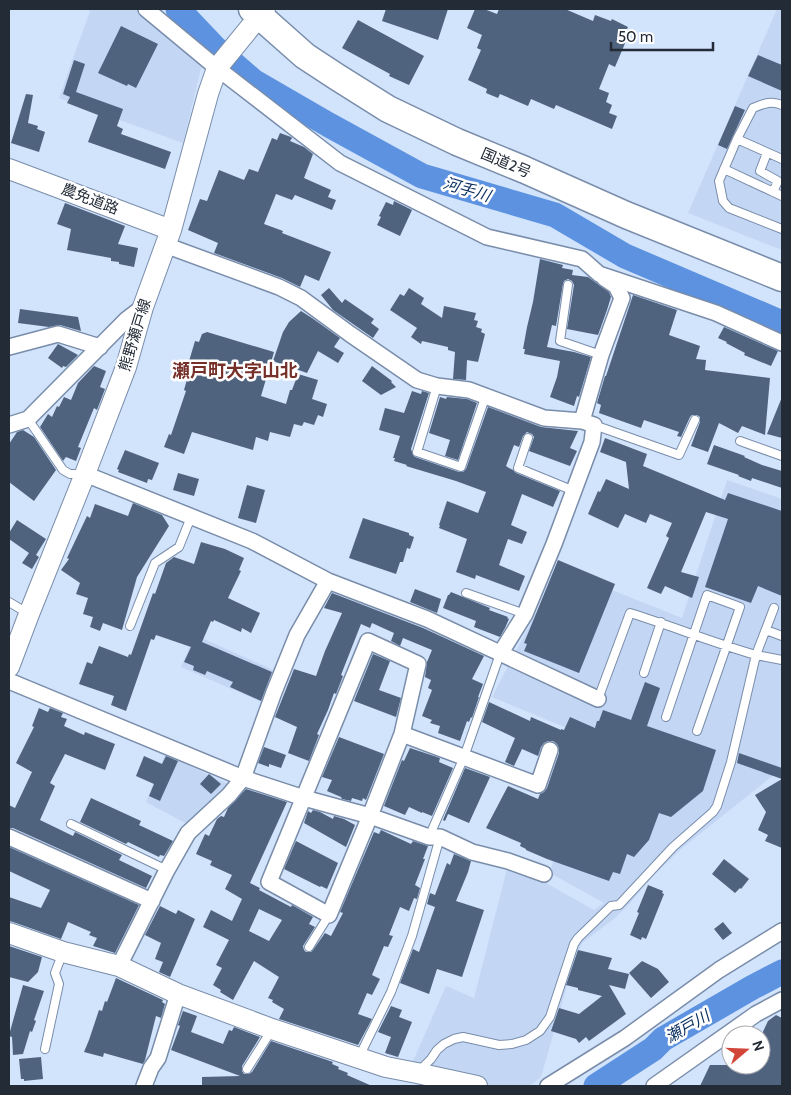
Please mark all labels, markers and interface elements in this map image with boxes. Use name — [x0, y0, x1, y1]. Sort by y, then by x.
scale bar — [611, 20, 714, 52]
text: 50 m — [618, 28, 653, 46]
street label: 国道2号 — [478, 144, 534, 182]
water label: 河手川 — [441, 173, 494, 206]
street label: 農免道路 — [59, 180, 121, 218]
street label: 熊野瀬戸線 — [115, 296, 155, 374]
district label: 瀬戸町大字山北 — [172, 360, 298, 382]
water label: 瀬戸川 — [662, 1005, 715, 1047]
north arrow — [721, 1025, 771, 1075]
text: N — [748, 1038, 768, 1053]

